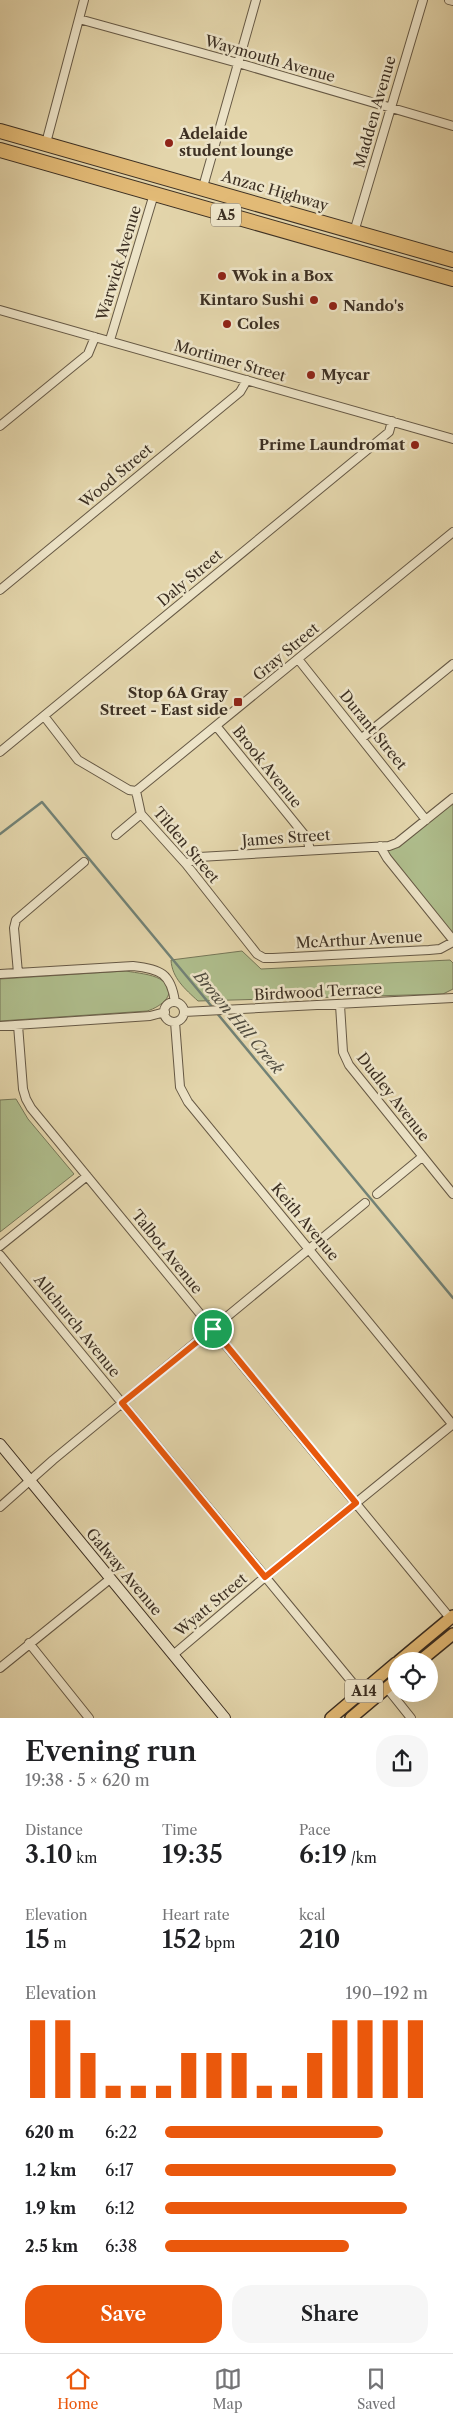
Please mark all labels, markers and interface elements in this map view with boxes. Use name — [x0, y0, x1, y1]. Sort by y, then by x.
street label: Waymouth Avenue — [202, 31, 338, 86]
street label: Madden Avenue — [349, 54, 400, 170]
place label: Adelaide student lounge — [178, 124, 293, 160]
marker: Adelaide student lounge — [163, 137, 175, 149]
street label: Anzac Highway — [219, 166, 331, 215]
street label: Warwick Avenue — [92, 203, 145, 324]
road number: A5 — [211, 204, 241, 226]
place label: Wok in a Box — [231, 266, 333, 285]
marker: Wok in a Box — [216, 270, 228, 282]
place label: Kintaro Sushi — [199, 290, 305, 309]
marker: Kintaro Sushi — [308, 294, 320, 306]
place label: Nando's — [343, 296, 404, 315]
marker: Nando's — [327, 300, 339, 312]
place label: Coles — [237, 314, 280, 333]
marker: Coles — [221, 318, 233, 330]
street label: Mortimer Street — [172, 336, 289, 386]
place label: Mycar — [321, 365, 370, 384]
marker: Mycar — [305, 369, 317, 381]
place label: Prime Laundromat — [259, 435, 405, 454]
street label: Wood Street — [75, 439, 156, 512]
marker: Prime Laundromat — [409, 439, 421, 451]
street label: Daly Street — [153, 545, 226, 610]
street label: Gray Street — [249, 618, 323, 685]
place label: Stop 6A Gray Street - East side — [100, 683, 229, 719]
street label: Durant Street — [336, 686, 412, 774]
marker: Stop 6A Gray Street - East side — [232, 696, 244, 708]
street label: Brook Avenue — [229, 722, 306, 812]
street label: Tilden Street — [149, 803, 224, 887]
street label: James Street — [239, 825, 331, 850]
street label: McArthur Avenue — [295, 927, 423, 952]
water label: Brown Hill Creek — [189, 965, 288, 1078]
street label: Birdwood Terrace — [253, 979, 382, 1004]
street label: Dudley Avenue — [353, 1048, 434, 1145]
street label: Keith Avenue — [267, 1179, 343, 1264]
street label: Talbot Avenue — [128, 1206, 207, 1297]
street label: Allchurch Avenue — [30, 1270, 125, 1381]
pin — [192, 1308, 234, 1350]
icon: arrive — [199, 1315, 227, 1343]
street label: Galway Avenue — [82, 1524, 167, 1619]
street label: Wyatt Street — [170, 1568, 251, 1641]
map controls — [388, 1652, 438, 1702]
button: locate — [388, 1652, 438, 1702]
road number: A14 — [345, 1680, 383, 1702]
text: Evening run — [25, 1734, 197, 1768]
button: share — [376, 1735, 428, 1787]
text: 19:38 · 5 × 620 m — [25, 1770, 150, 1790]
text: Distance — [25, 1821, 83, 1839]
text: Time — [162, 1821, 197, 1839]
text: Pace — [299, 1821, 331, 1839]
text: 3.10 — [25, 1839, 73, 1870]
text: 19:35 — [162, 1839, 223, 1870]
text: 6:19 — [299, 1839, 347, 1870]
text: km — [73, 1849, 97, 1867]
text: /km — [347, 1849, 377, 1867]
text: Elevation — [25, 1906, 88, 1924]
text: Heart rate — [162, 1906, 229, 1924]
text: kcal — [299, 1906, 325, 1924]
text: 15 — [25, 1924, 50, 1955]
text: 152 — [162, 1924, 201, 1955]
text: 210 — [299, 1924, 340, 1955]
text: m — [50, 1934, 67, 1952]
text: bpm — [201, 1934, 235, 1952]
text: Elevation — [25, 1983, 96, 2003]
text: 190–192 m — [346, 1983, 428, 2003]
text: 620 m — [25, 2122, 74, 2142]
text: 6:22 — [105, 2122, 137, 2142]
text: 1.2 km — [25, 2160, 77, 2180]
text: 6:17 — [105, 2160, 133, 2180]
text: 1.9 km — [25, 2198, 76, 2218]
text: 6:12 — [105, 2198, 135, 2218]
text: 2.5 km — [25, 2236, 78, 2256]
text: 6:38 — [105, 2236, 137, 2256]
button: Save — [25, 2285, 222, 2343]
button: Share — [232, 2285, 428, 2343]
tab: Home — [57, 2365, 98, 2413]
tab: Map — [213, 2365, 243, 2413]
tab: Saved — [357, 2365, 396, 2413]

